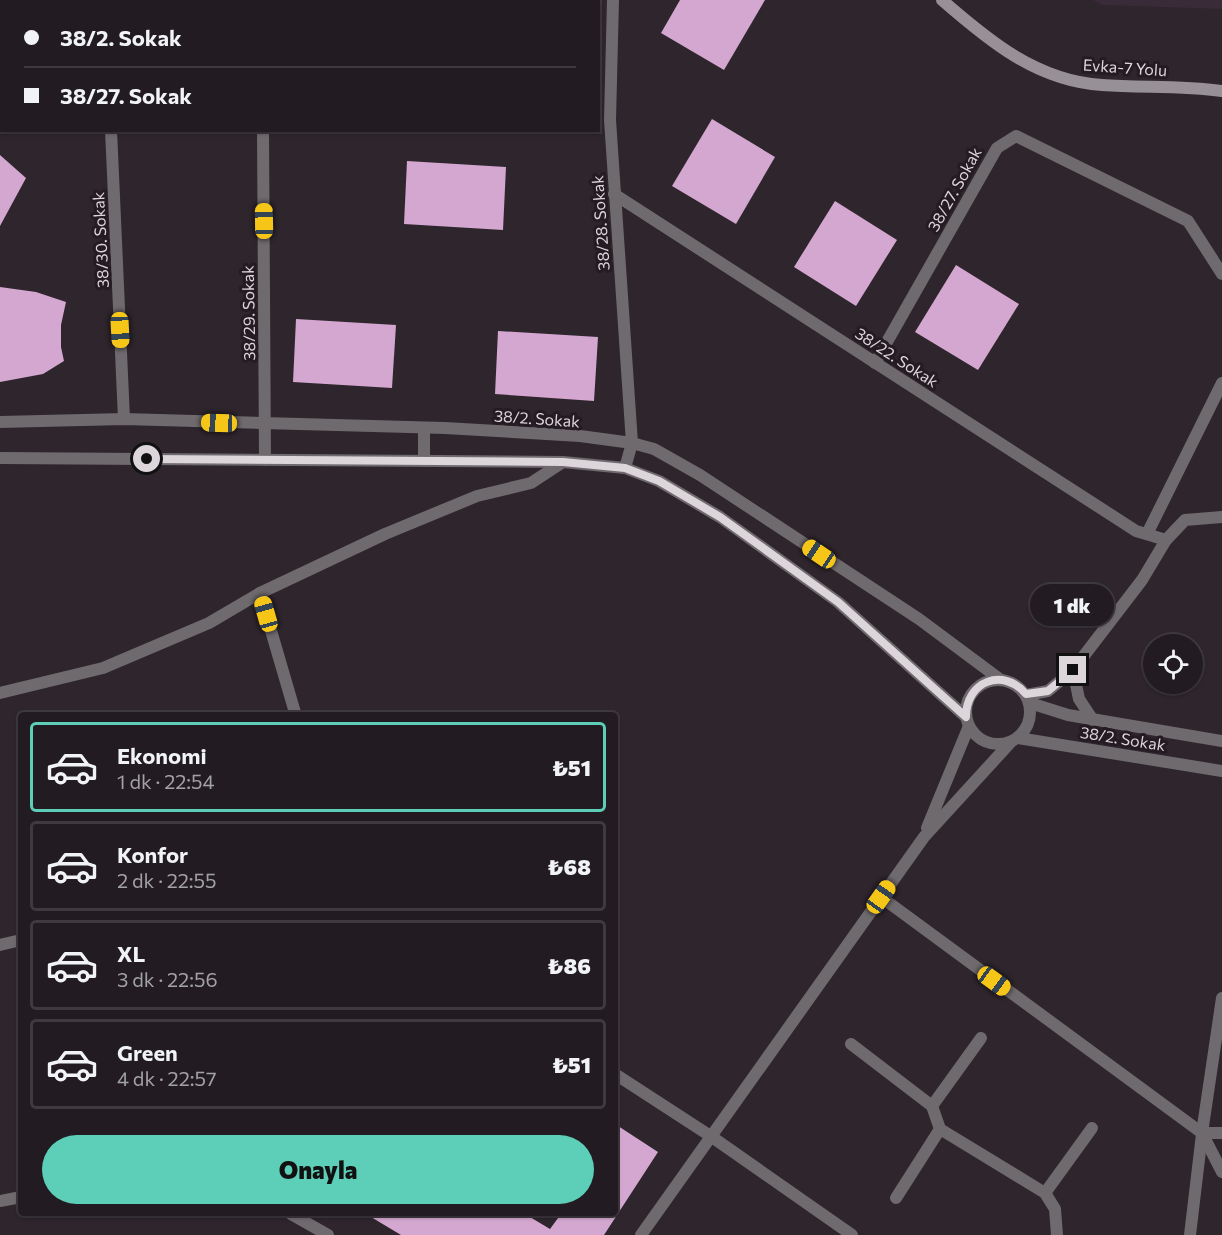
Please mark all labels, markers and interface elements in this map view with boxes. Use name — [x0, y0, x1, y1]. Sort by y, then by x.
text: 38/2. Sokak — [60, 24, 182, 51]
street label: Evka-7 Yolu — [1082, 55, 1168, 79]
text: 38/27. Sokak — [60, 82, 192, 109]
street label: 38/27. Sokak — [923, 143, 985, 234]
street label: 38/28. Sokak — [587, 174, 613, 271]
street label: 38/30. Sokak — [88, 191, 112, 289]
car — [255, 203, 273, 239]
street label: 38/29. Sokak — [238, 265, 258, 361]
car — [110, 312, 130, 348]
street label: 38/22. Sokak — [852, 323, 942, 391]
street label: 38/2. Sokak — [493, 406, 581, 430]
car — [201, 413, 237, 433]
route start — [133, 445, 160, 472]
car — [799, 536, 839, 572]
callout: 1 dk — [1031, 583, 1115, 625]
text: 1 dk — [1054, 593, 1090, 617]
car — [252, 594, 280, 634]
map controls — [1143, 634, 1203, 694]
button: locate — [1143, 634, 1203, 694]
route end — [1059, 656, 1086, 683]
street label: 38/2. Sokak — [1079, 722, 1167, 754]
icon: car — [45, 740, 99, 794]
text: Ekonomi — [117, 742, 207, 769]
text: ₺51 — [552, 754, 591, 781]
text: 1 dk · 22:54 — [117, 769, 215, 793]
icon: car — [45, 839, 99, 893]
text: Konfor — [117, 841, 188, 868]
text: ₺68 — [547, 853, 591, 880]
text: 2 dk · 22:55 — [117, 868, 217, 892]
car — [863, 877, 899, 917]
icon: car — [45, 938, 99, 992]
text: XL — [117, 940, 145, 967]
text: ₺86 — [547, 952, 591, 979]
car — [974, 963, 1014, 999]
text: 3 dk · 22:56 — [117, 967, 218, 991]
icon: car — [45, 1037, 99, 1091]
text: Green — [117, 1039, 178, 1066]
text: ₺51 — [552, 1051, 591, 1078]
text: 4 dk · 22:57 — [117, 1066, 217, 1090]
button: Onayla — [42, 1135, 594, 1204]

